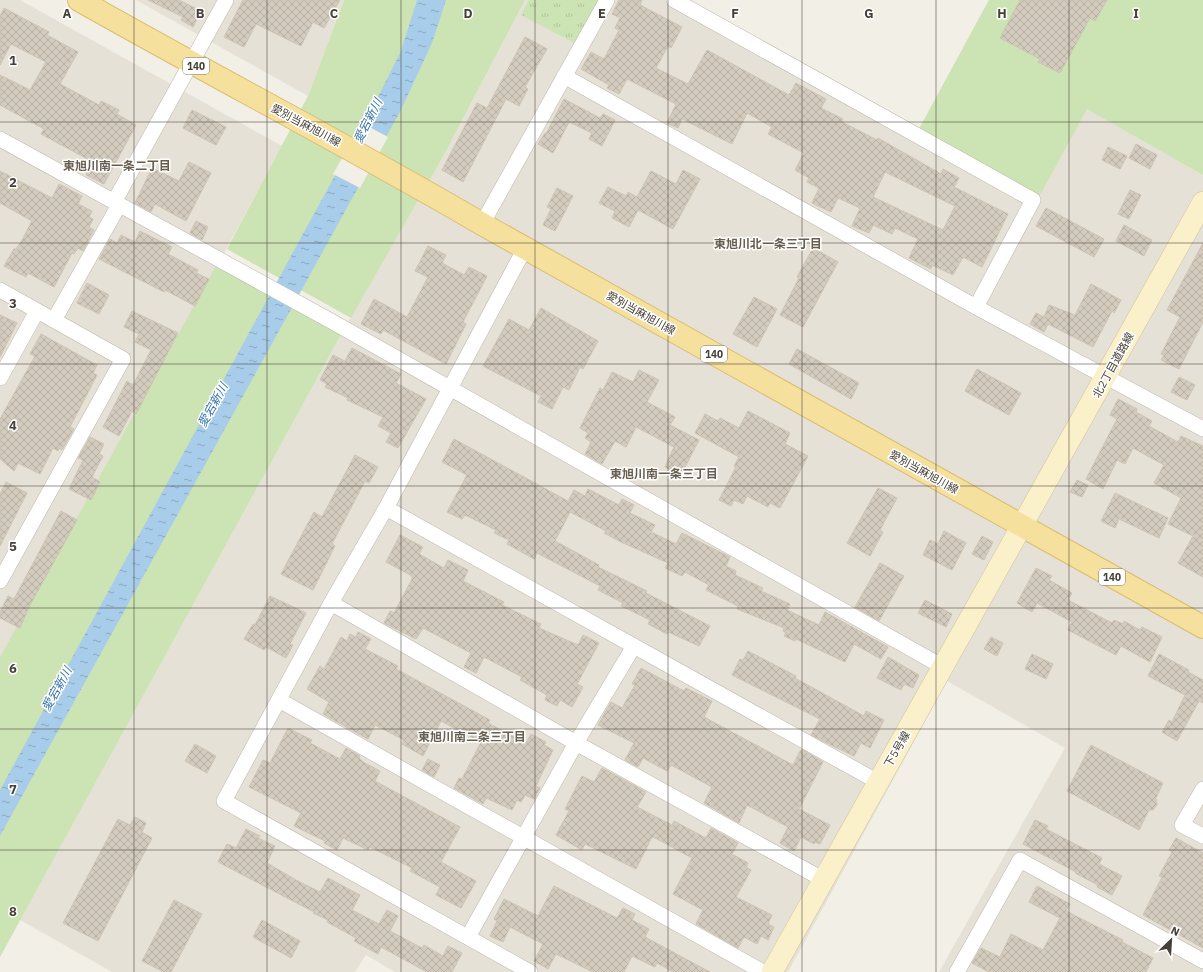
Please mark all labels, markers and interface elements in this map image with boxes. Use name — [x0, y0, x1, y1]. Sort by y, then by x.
text: A — [63, 5, 72, 22]
text: B — [196, 5, 205, 22]
text: C — [330, 5, 339, 22]
text: D — [463, 5, 473, 22]
text: E — [598, 5, 606, 22]
text: F — [731, 5, 739, 22]
text: G — [864, 5, 874, 22]
text: H — [997, 5, 1007, 22]
text: I — [1133, 5, 1139, 22]
text: 1 — [9, 52, 17, 69]
road number: 140 — [183, 58, 209, 74]
water label: 愛宕新川 — [350, 94, 386, 146]
street label: 愛別当麻旭川線 — [269, 101, 343, 149]
district label: 東旭川南一条二丁目 — [63, 158, 171, 173]
text: 2 — [9, 174, 17, 191]
district label: 東旭川北一条三丁目 — [714, 236, 822, 251]
street label: 愛別当麻旭川線 — [604, 288, 678, 338]
text: 3 — [9, 295, 17, 312]
street label: 北2丁目道路線 — [1089, 330, 1137, 400]
road number: 140 — [701, 346, 727, 362]
water label: 愛宕新川 — [194, 378, 232, 429]
text: 4 — [9, 417, 17, 434]
street label: 愛別当麻旭川線 — [887, 447, 961, 497]
district label: 東旭川南一条三丁目 — [610, 466, 718, 481]
text: 5 — [9, 538, 17, 555]
road number: 140 — [1099, 569, 1125, 585]
text: 6 — [9, 660, 17, 677]
water label: 愛宕新川 — [38, 662, 76, 713]
street label: 下5号線 — [881, 728, 913, 770]
district label: 東旭川南二条三丁目 — [418, 729, 526, 744]
text: 7 — [9, 781, 17, 798]
text: 8 — [9, 903, 17, 920]
north arrow — [1151, 920, 1191, 960]
text: N — [1169, 923, 1182, 939]

